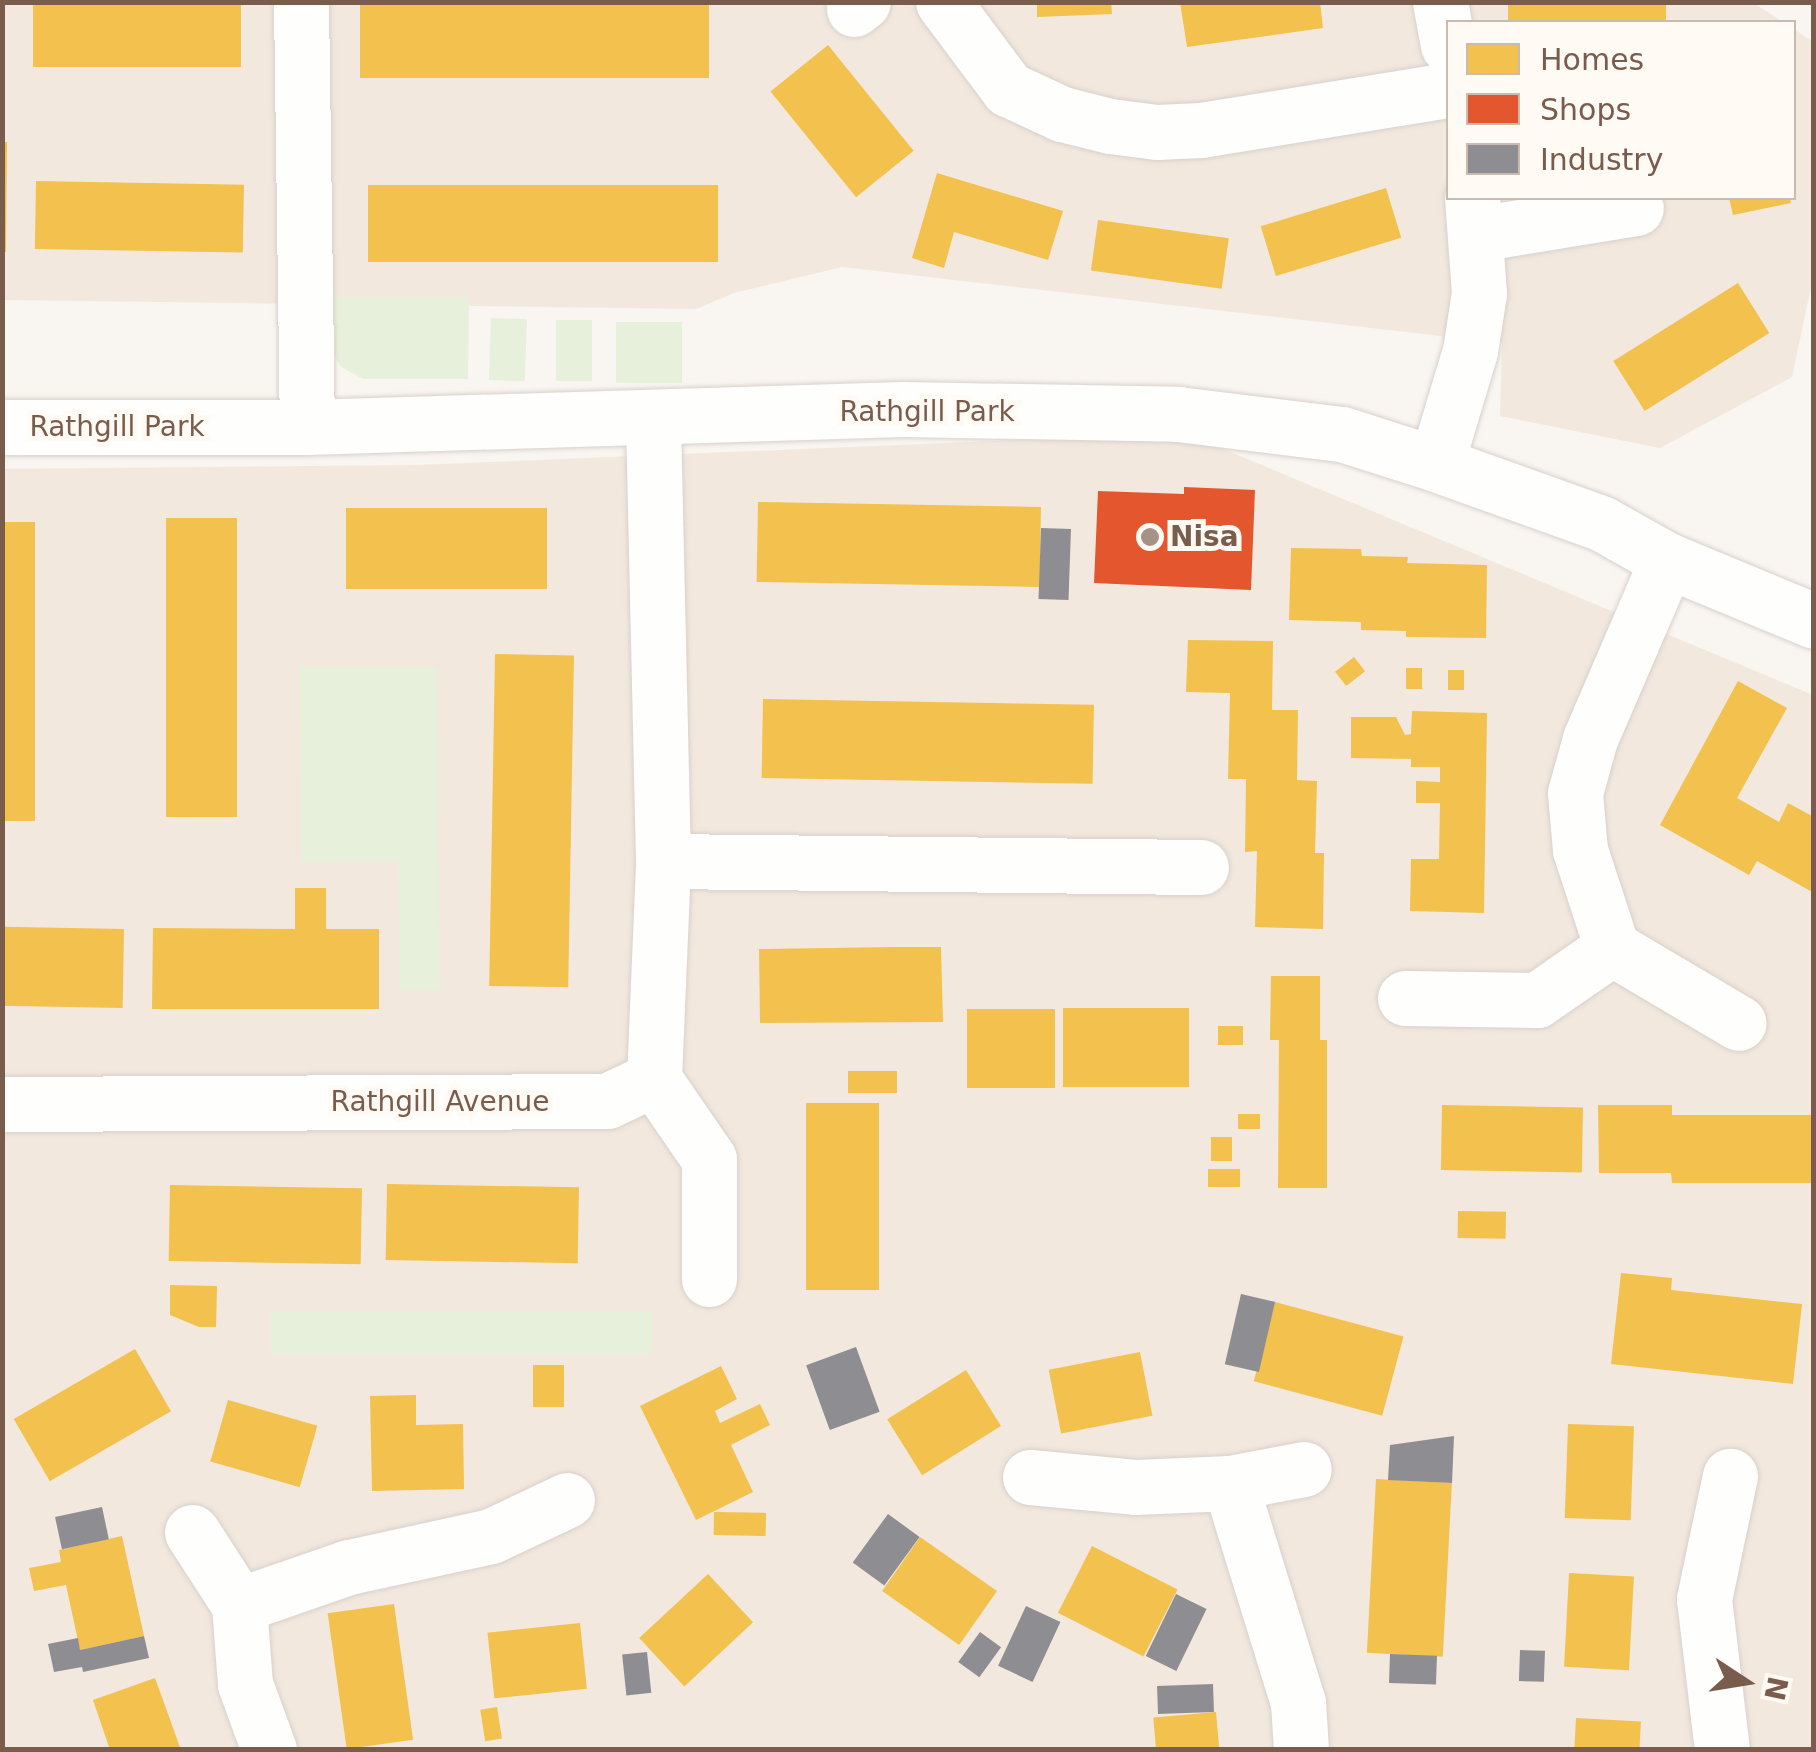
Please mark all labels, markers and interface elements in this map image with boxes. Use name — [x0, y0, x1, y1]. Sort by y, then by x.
legend — [1446, 20, 1796, 200]
text: Homes — [1540, 42, 1644, 77]
text: Shops — [1540, 92, 1631, 127]
text: Industry — [1540, 142, 1663, 177]
street label: Rathgill Park — [839, 395, 1015, 429]
street label: Rathgill Park — [29, 410, 205, 444]
place label: Nisa — [1170, 520, 1239, 554]
marker: Nisa — [1139, 526, 1161, 548]
street label: Rathgill Avenue — [331, 1085, 549, 1119]
north arrow — [1696, 1632, 1796, 1732]
text: N — [1757, 1673, 1794, 1703]

